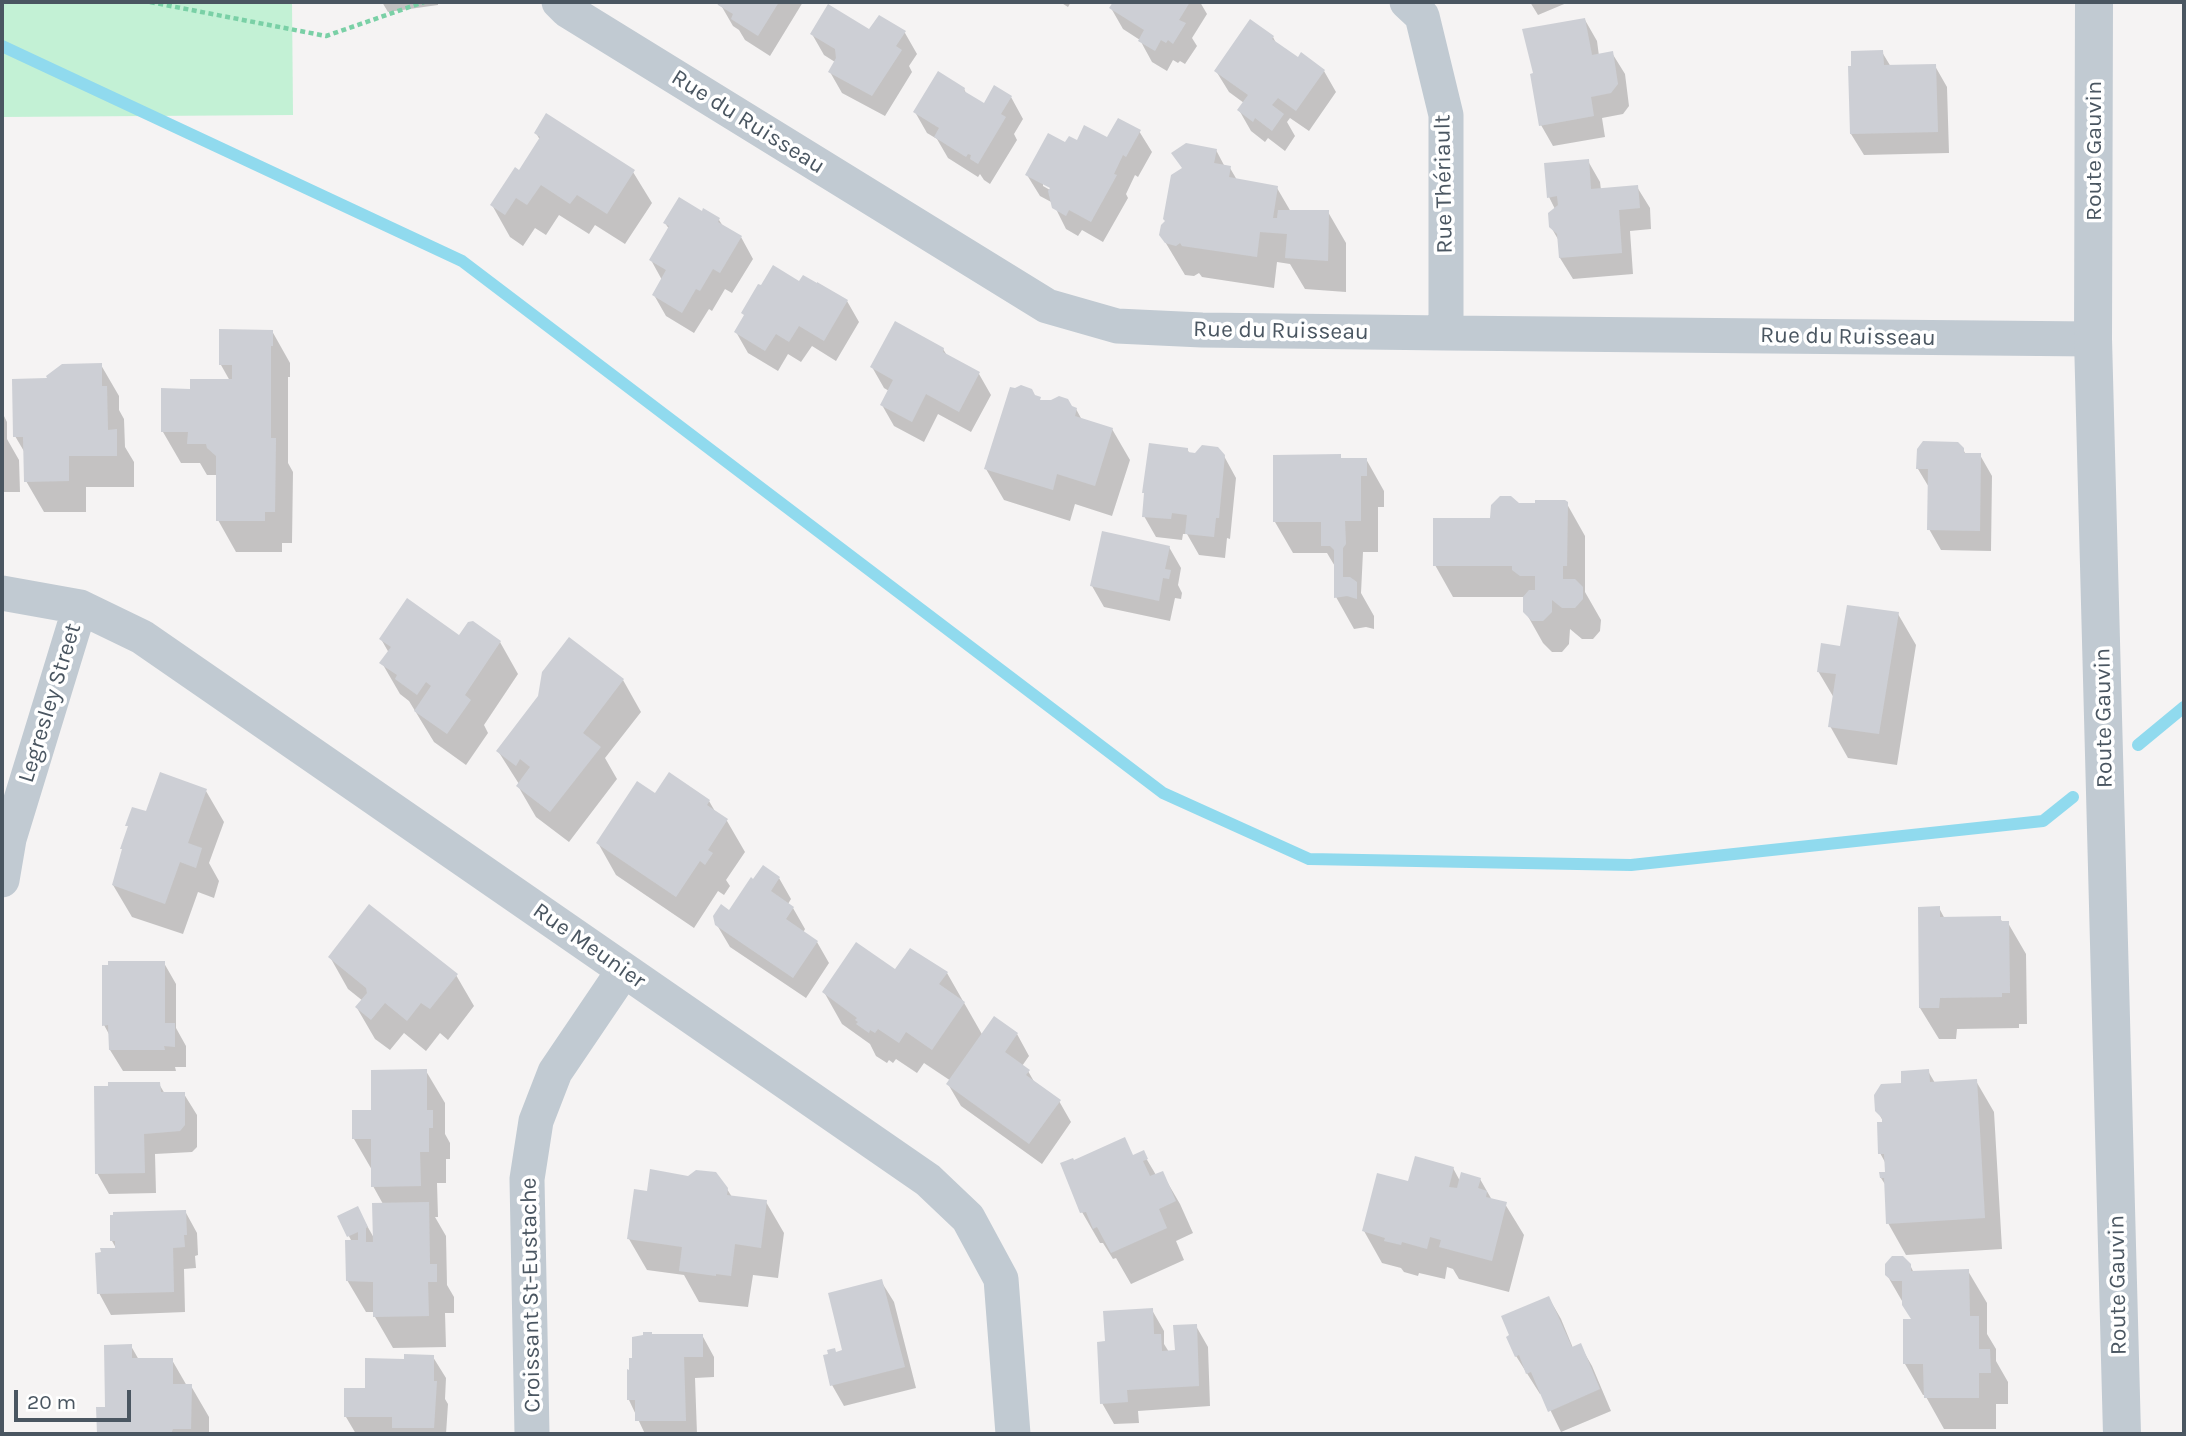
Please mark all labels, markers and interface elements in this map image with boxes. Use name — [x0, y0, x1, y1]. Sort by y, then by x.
street label: Rue du Ruisseau — [666, 64, 830, 180]
street label: Route Gauvin — [2080, 81, 2108, 221]
street label: Rue Thériault — [1429, 114, 1459, 254]
street label: Rue du Ruisseau — [1193, 316, 1369, 346]
street label: Rue du Ruisseau — [1760, 322, 1936, 352]
street label: Legresley Street — [13, 620, 87, 786]
street label: Route Gauvin — [2089, 648, 2119, 788]
street label: Rue Meunier — [527, 897, 651, 995]
street label: Croissant St-Eustache — [515, 1177, 547, 1413]
street label: Route Gauvin — [2103, 1215, 2133, 1355]
scale bar — [18, 1376, 135, 1420]
text: 20 m — [27, 1390, 76, 1414]

